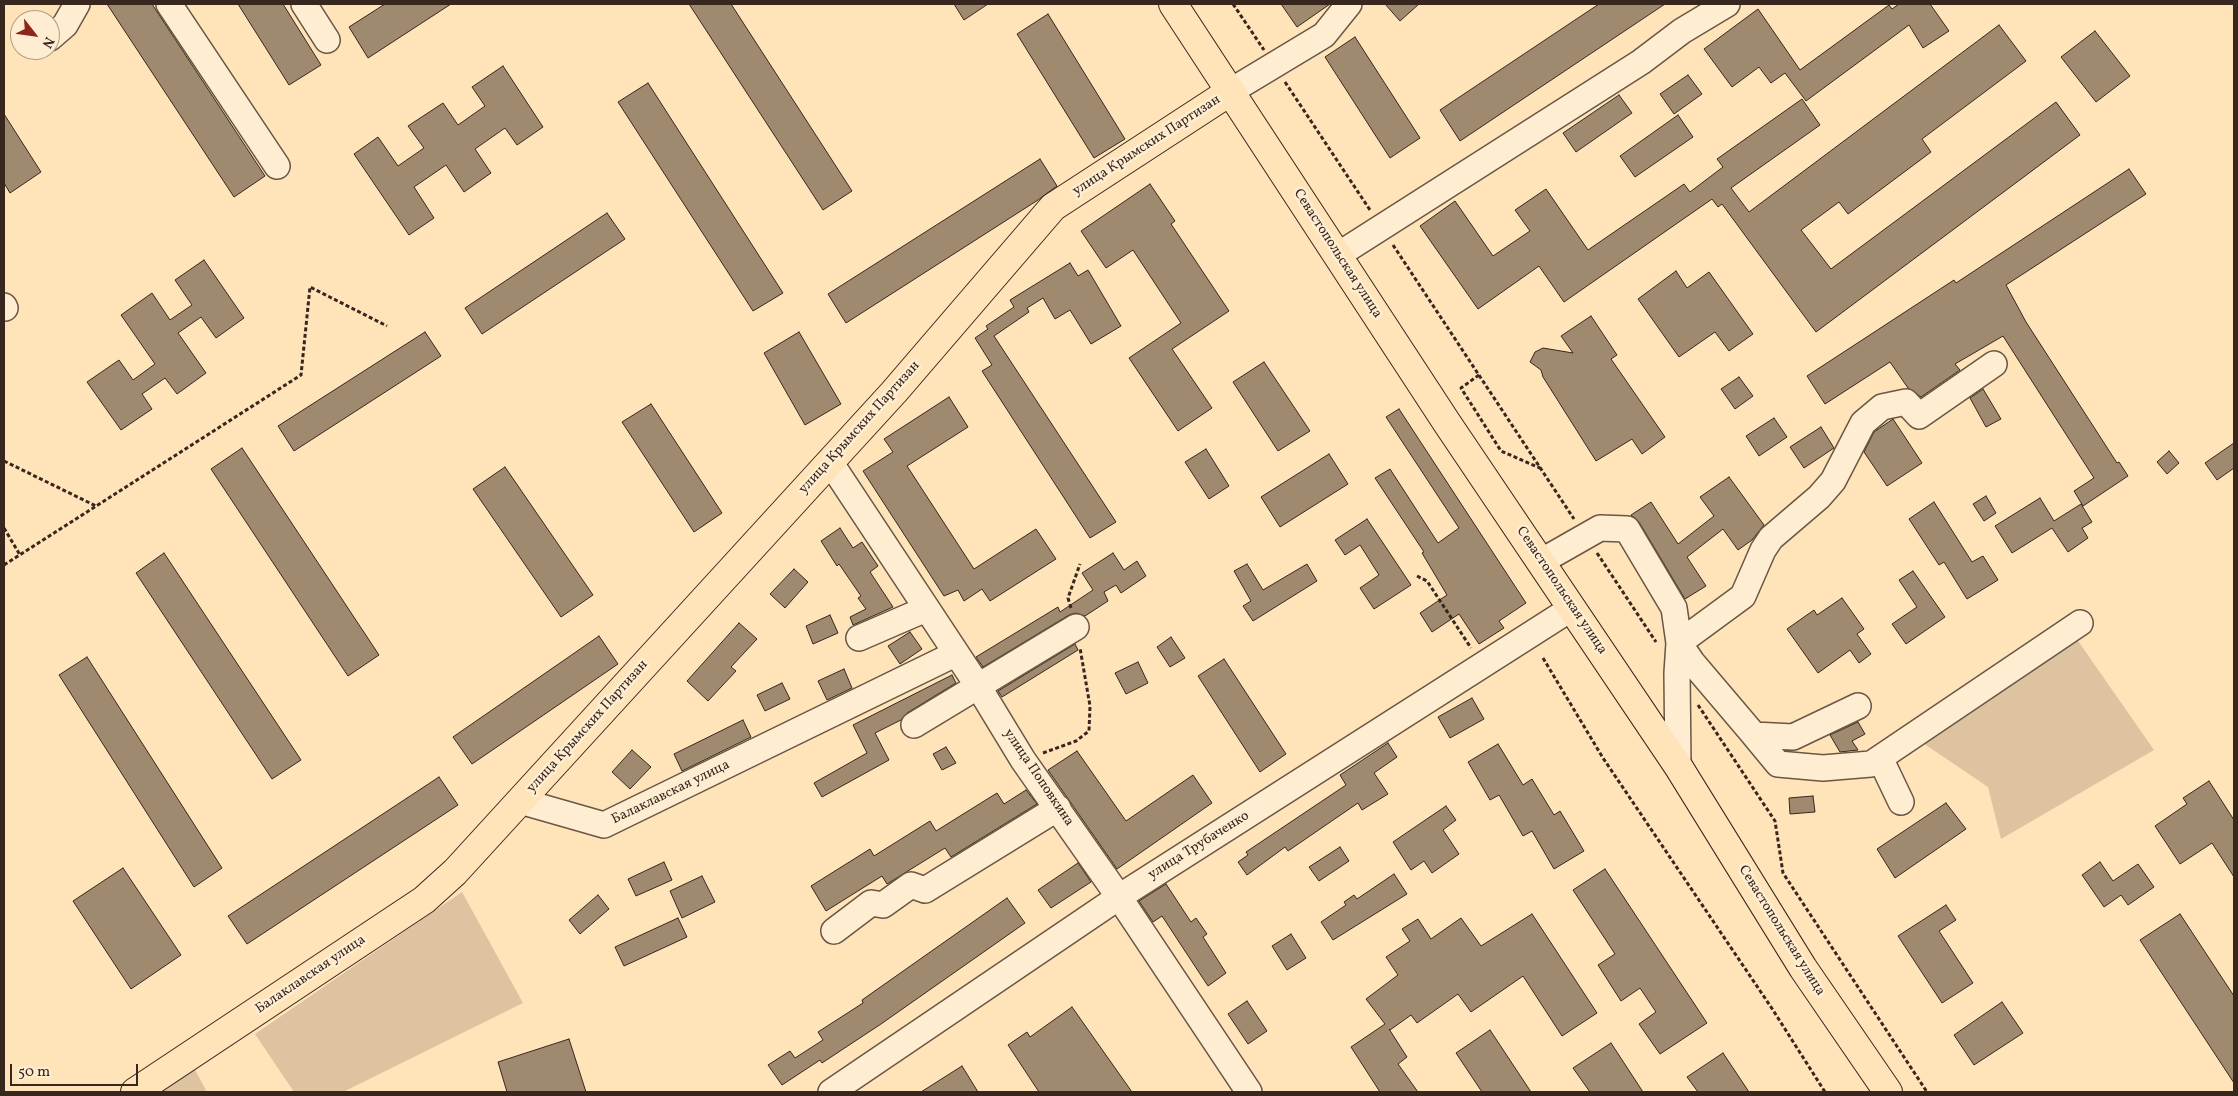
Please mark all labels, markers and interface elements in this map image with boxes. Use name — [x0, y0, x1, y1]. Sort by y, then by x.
north arrow — [10, 10, 60, 60]
text: N — [37, 33, 58, 51]
street label: улица Крымских Партизан — [1070, 92, 1224, 200]
street label: Севастопольская улица — [1289, 186, 1385, 322]
street label: улица Крымских Партизан — [796, 358, 924, 498]
street label: Севастопольская улица — [1512, 524, 1610, 658]
street label: улица Крымских Партизан — [524, 657, 652, 797]
street label: улица Поповкина — [999, 726, 1077, 830]
street label: Балаклавская улица — [609, 757, 733, 829]
street label: улица Трубаченко — [1145, 808, 1253, 884]
street label: Севастопольская улица — [1734, 863, 1828, 999]
street label: Балаклавская улица — [253, 932, 369, 1018]
scale bar — [12, 1054, 140, 1086]
text: 50 m — [18, 1062, 50, 1083]

